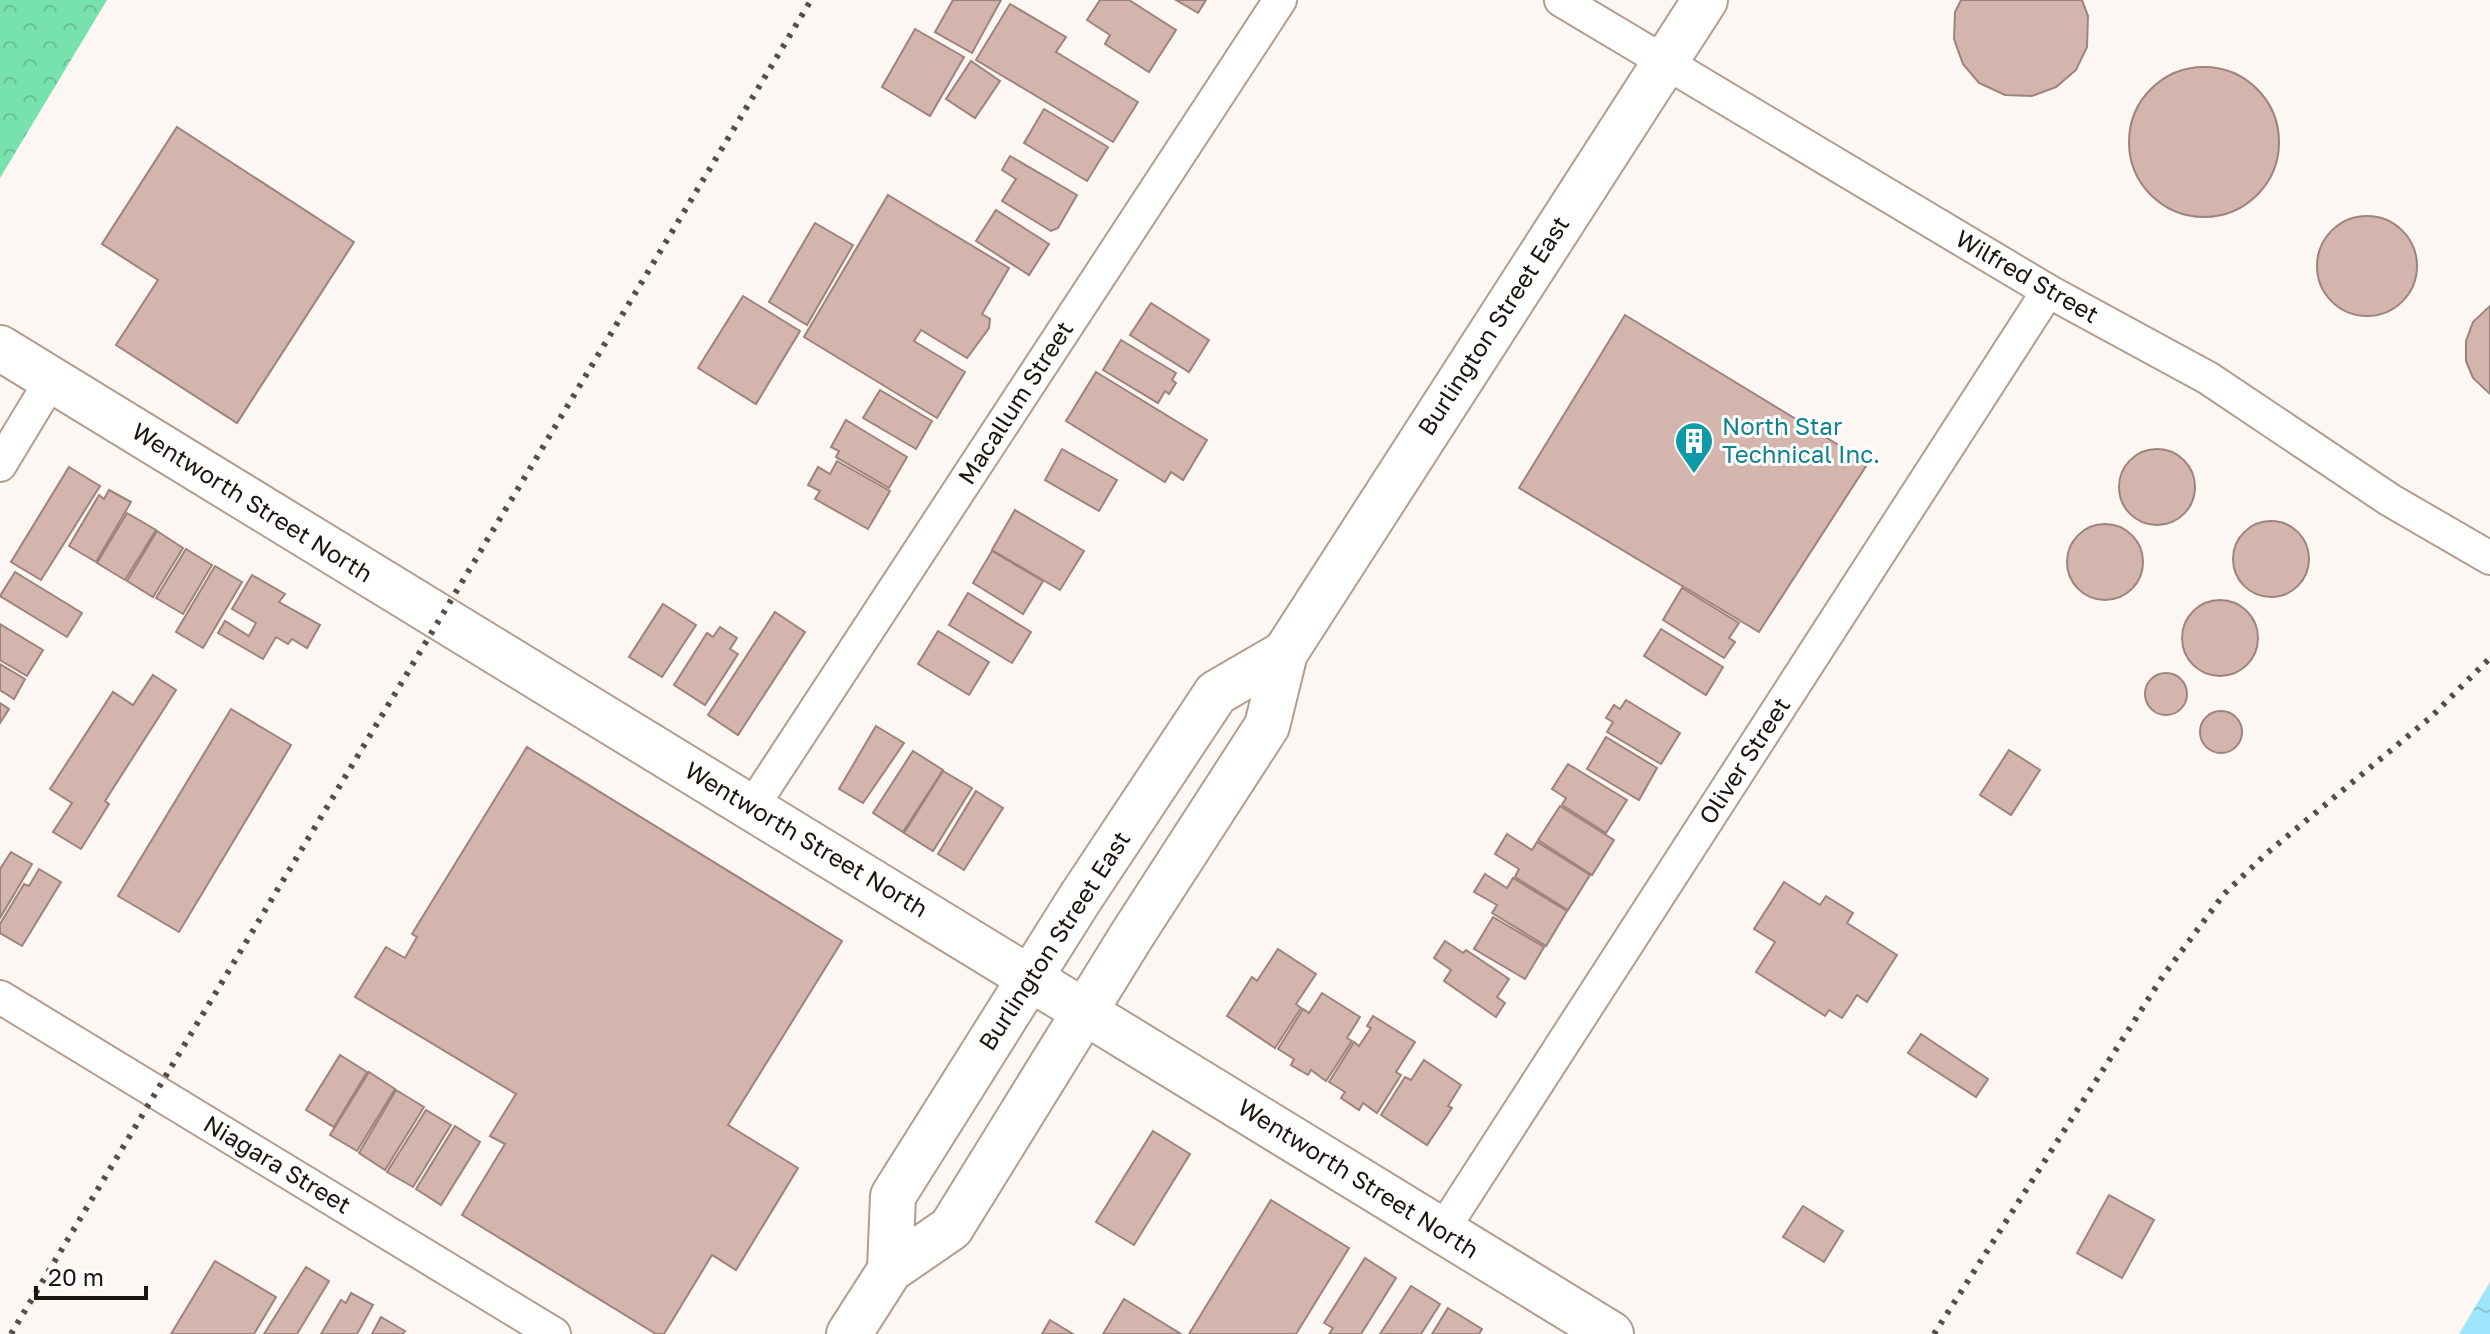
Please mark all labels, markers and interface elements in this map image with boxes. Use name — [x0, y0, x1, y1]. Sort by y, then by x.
street label: Burlington Street East — [1411, 210, 1575, 440]
street label: Wilfred Street — [1951, 223, 2104, 328]
street label: Macallum Street — [951, 315, 1078, 489]
place label: North Star Technical Inc. — [1722, 411, 1880, 468]
street label: Wentworth Street North — [127, 416, 378, 588]
building icon: North Star Technical Inc. — [1673, 420, 1715, 475]
street label: Oliver Street — [1692, 691, 1795, 829]
street label: Wentworth Street North — [680, 755, 933, 923]
street label: Burlington Street East — [972, 825, 1136, 1055]
street label: Wentworth Street North — [1233, 1092, 1484, 1264]
street label: Niagara Street — [199, 1108, 357, 1219]
scale bar — [36, 1250, 146, 1300]
text: 20 m — [48, 1262, 104, 1291]

